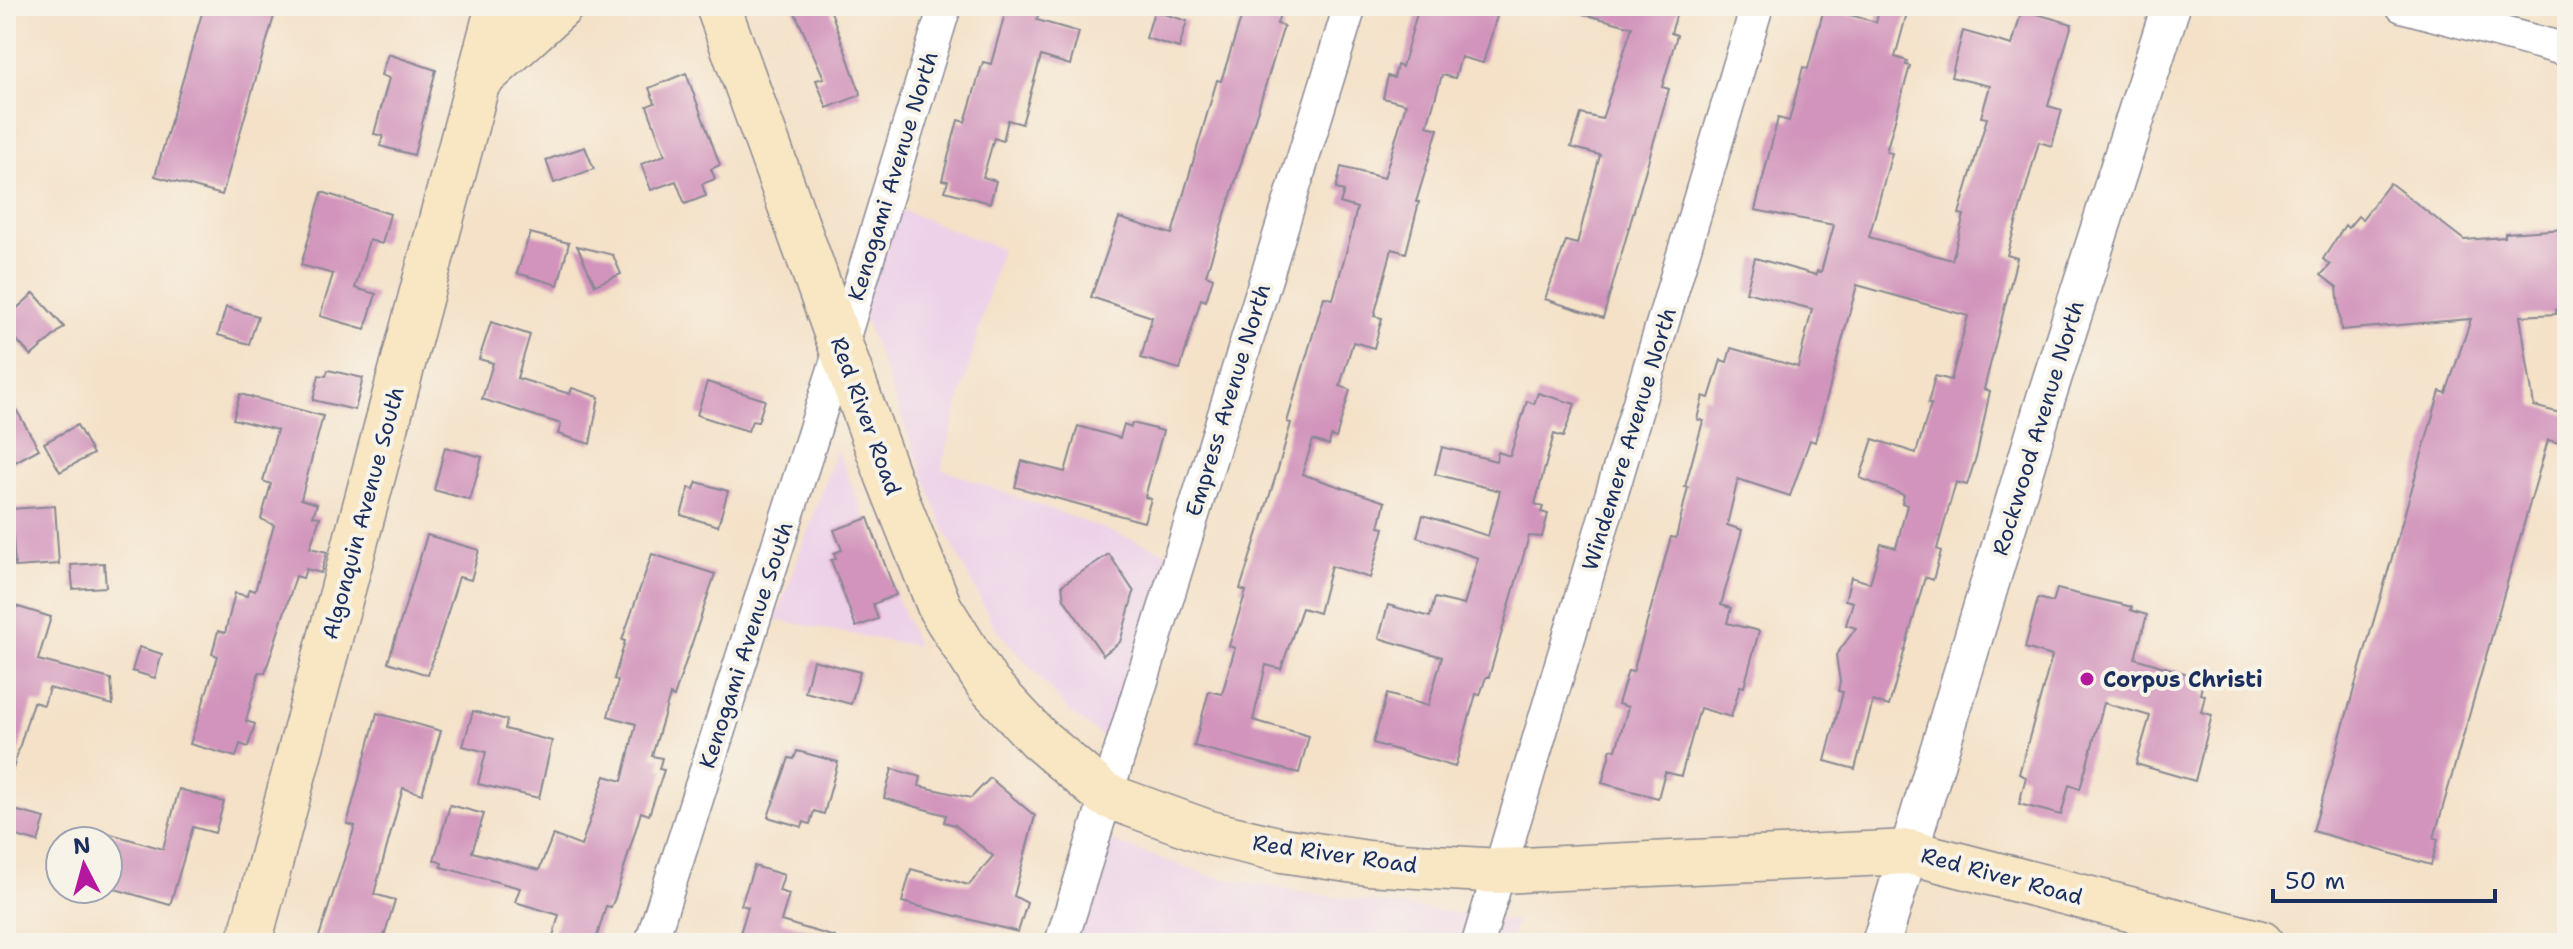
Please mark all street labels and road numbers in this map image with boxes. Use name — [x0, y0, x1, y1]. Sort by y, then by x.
street label: Kenogami Avenue North — [841, 48, 945, 304]
street label: Empress Avenue North — [1179, 280, 1277, 520]
street label: Rockwood Avenue North — [1985, 297, 2091, 559]
street label: Windemere Avenue North — [1575, 304, 1683, 574]
street label: Red River Road — [824, 333, 908, 499]
street label: Algonquin Avenue South — [315, 383, 411, 643]
street label: Kenogami Avenue South — [692, 518, 800, 772]
street label: Red River Road — [1251, 828, 1419, 880]
street label: Red River Road — [1918, 841, 2086, 912]

